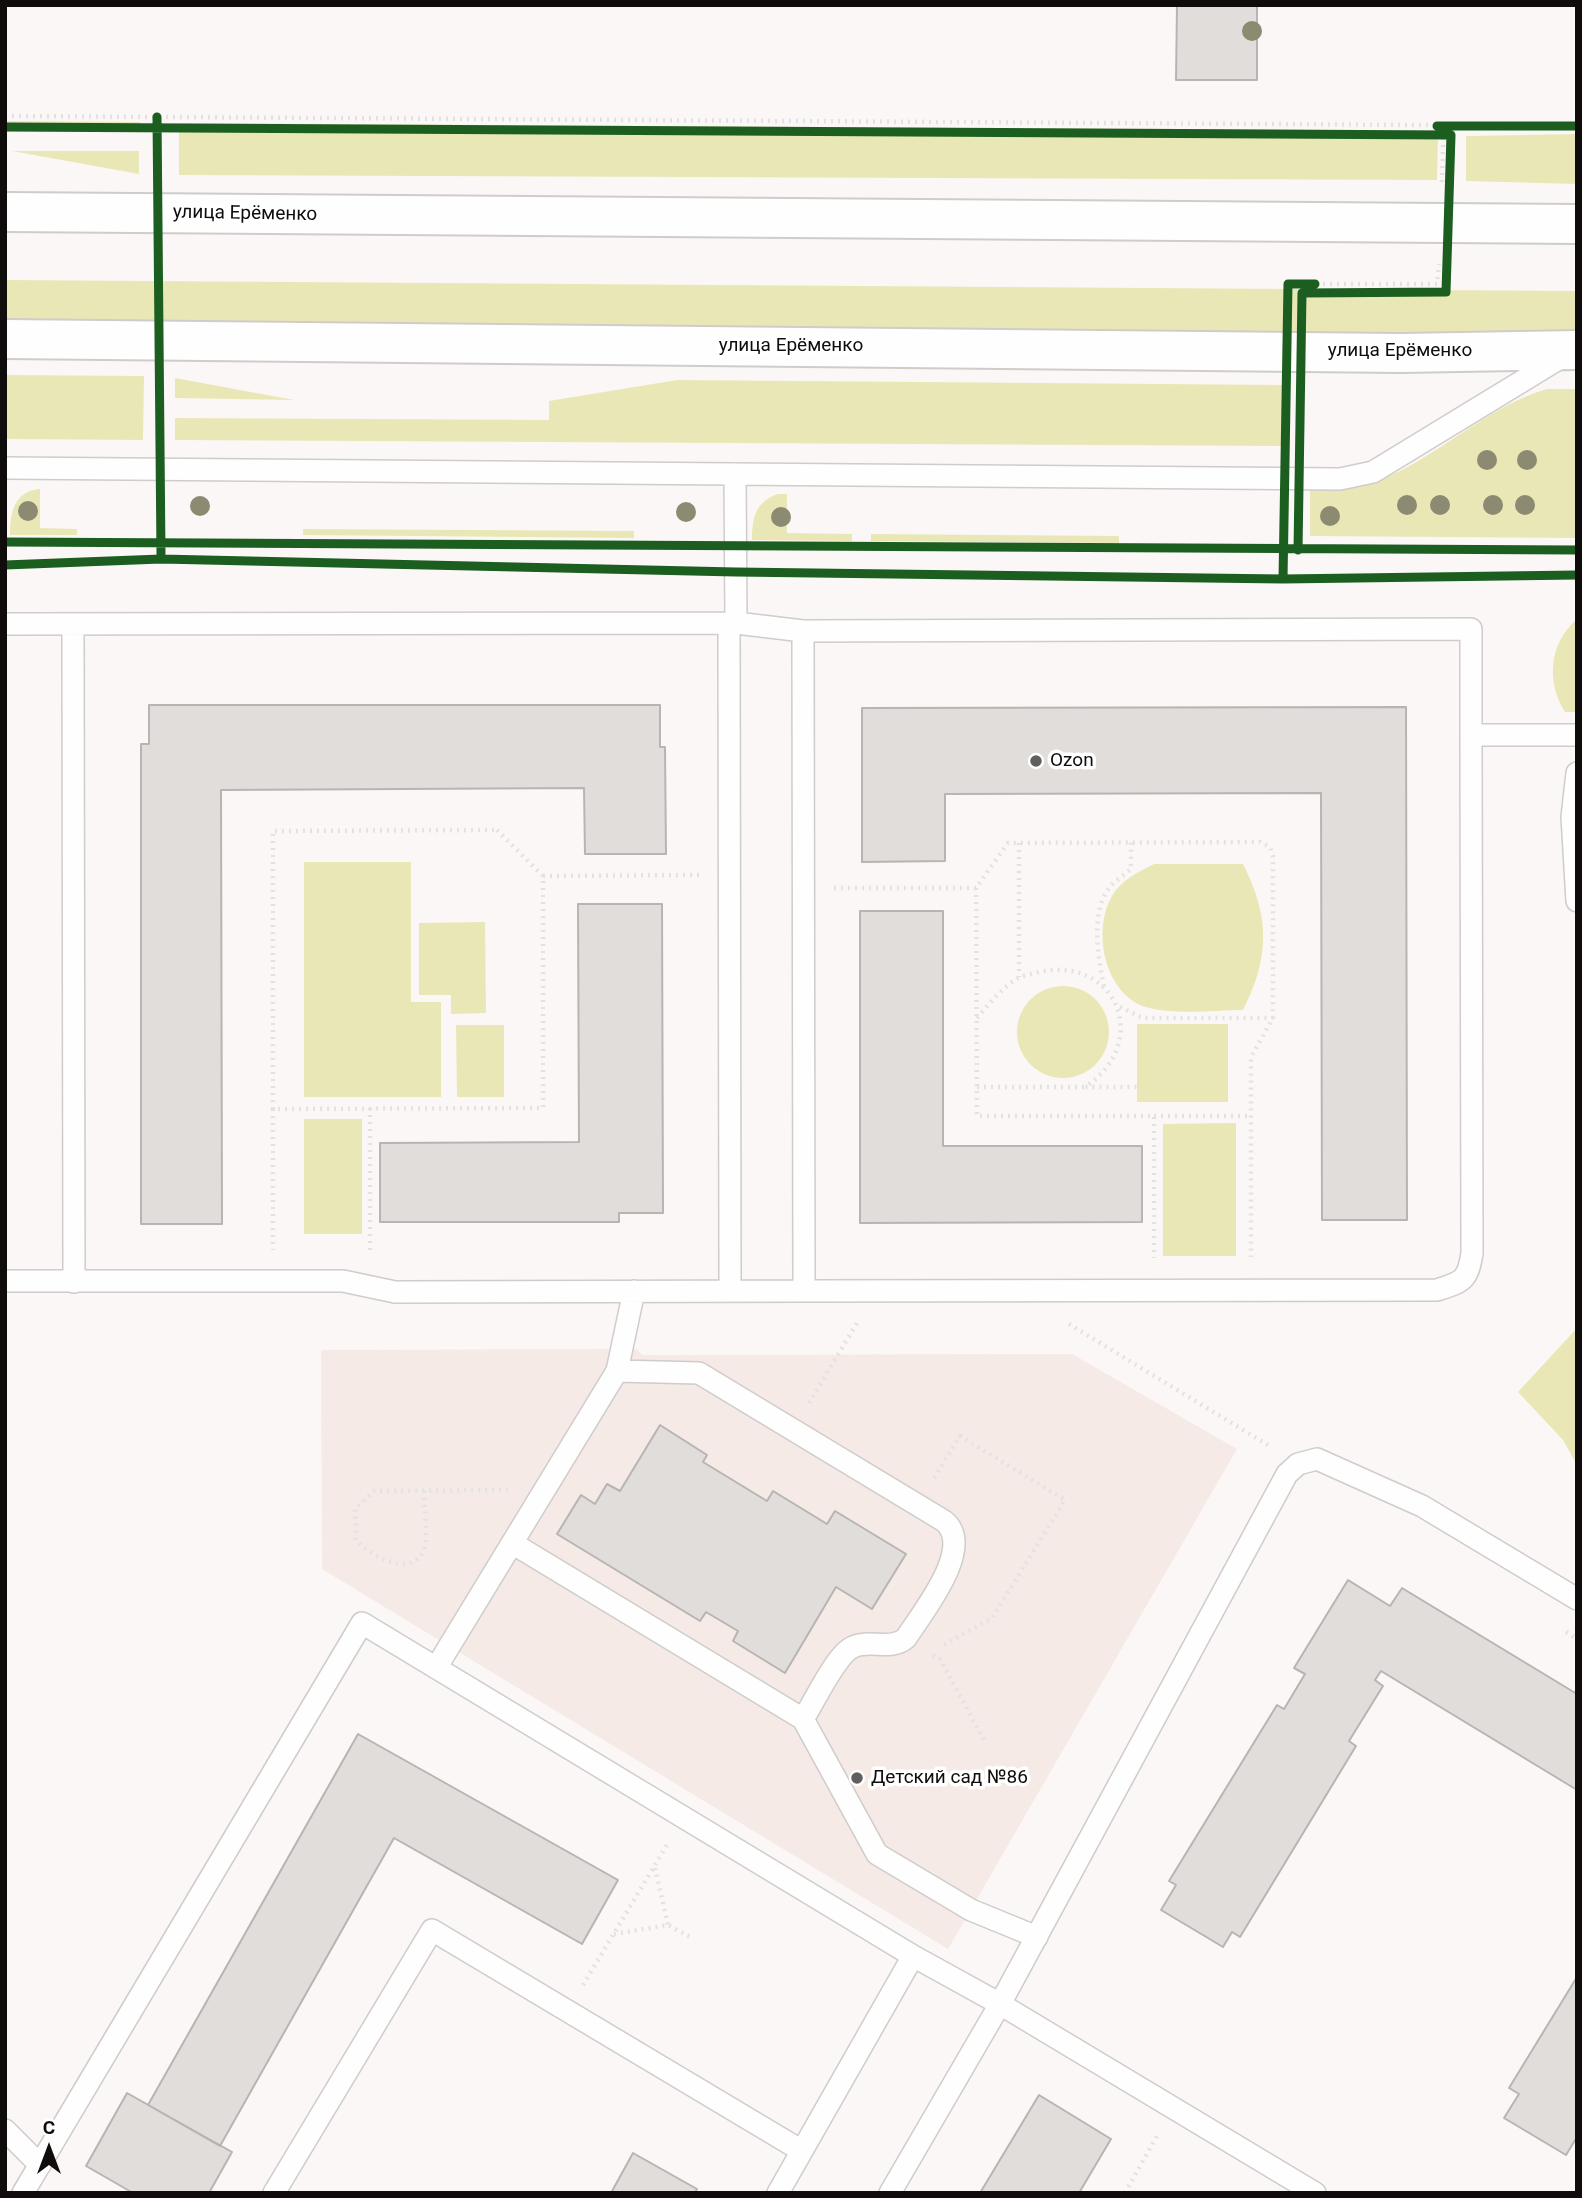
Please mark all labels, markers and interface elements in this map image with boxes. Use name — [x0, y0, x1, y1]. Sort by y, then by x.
street label: улица Ерёменко — [173, 201, 317, 227]
street label: улица Ерёменко — [719, 335, 863, 357]
street label: улица Ерёменко — [1328, 340, 1472, 362]
place label: Ozon — [1050, 750, 1094, 772]
marker: Ozon — [1028, 753, 1044, 769]
place label: Детский сад №86 — [871, 1767, 1028, 1789]
marker: Детский сад №86 — [849, 1770, 865, 1786]
north arrow — [14, 2114, 84, 2184]
text: С — [43, 2116, 55, 2139]

